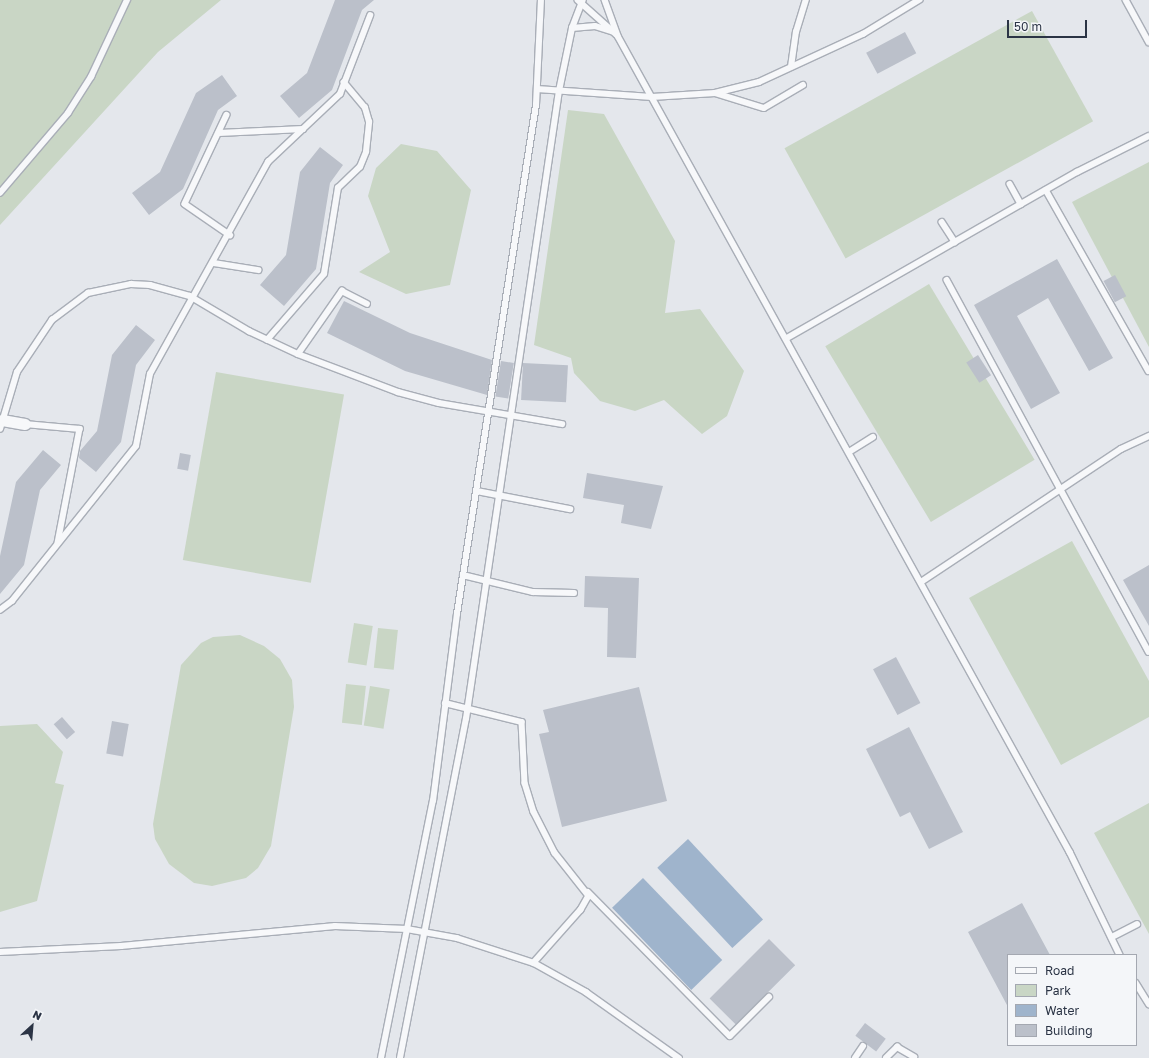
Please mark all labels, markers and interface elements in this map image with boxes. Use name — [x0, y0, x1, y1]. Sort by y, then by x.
scale bar — [1009, 12, 1089, 38]
text: 50 m — [1014, 19, 1042, 34]
legend — [1007, 954, 1137, 1046]
text: Road — [1045, 963, 1074, 978]
text: Park — [1045, 983, 1071, 998]
text: Water — [1045, 1003, 1079, 1018]
north arrow — [12, 1006, 52, 1046]
text: N — [31, 1007, 44, 1022]
text: Building — [1045, 1023, 1093, 1038]

